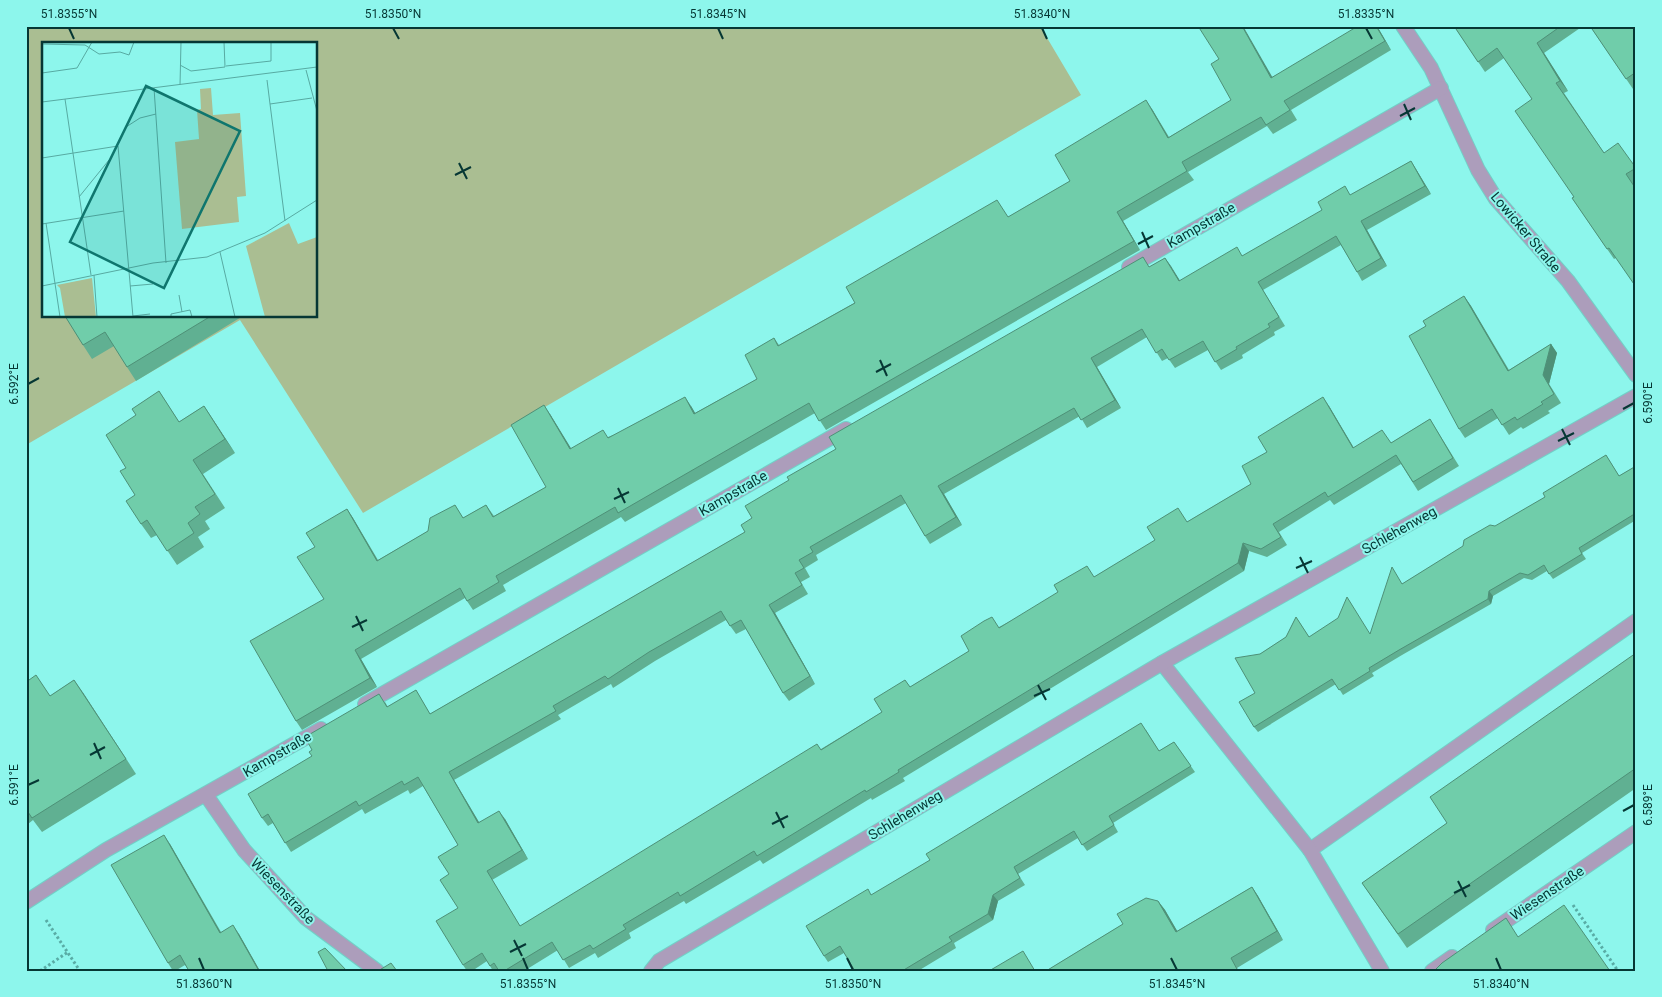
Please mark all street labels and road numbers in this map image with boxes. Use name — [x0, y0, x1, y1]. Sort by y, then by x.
street label: Lowicker Straße — [1488, 189, 1564, 275]
street label: Kampstraße — [1164, 199, 1238, 251]
street label: Kampstraße — [696, 467, 770, 519]
street label: Schlehenweg — [1359, 503, 1439, 557]
street label: Kampstraße — [240, 728, 314, 780]
street label: Schlehenweg — [865, 787, 945, 843]
street label: Wiesenstraße — [248, 855, 318, 927]
street label: Wiesenstraße — [1507, 863, 1587, 923]

